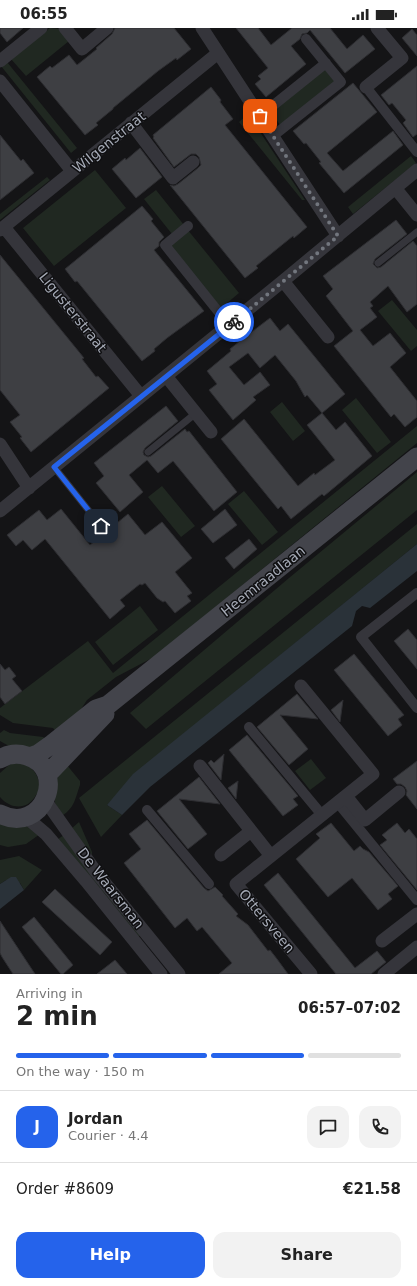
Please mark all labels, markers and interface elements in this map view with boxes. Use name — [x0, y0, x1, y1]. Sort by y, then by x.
text: 06:55 — [20, 5, 68, 23]
pin — [243, 99, 277, 133]
icon: bag — [249, 105, 271, 127]
street label: Wilgenstraat — [69, 107, 149, 176]
street label: Ligusterstraat — [36, 269, 110, 355]
courier — [214, 302, 254, 342]
icon: bike — [223, 311, 245, 333]
pin — [84, 509, 118, 543]
icon: home — [90, 515, 112, 537]
street label: Heemraadlaan — [218, 542, 308, 620]
street label: De Waarsman — [74, 844, 148, 932]
street label: Ottersveen — [236, 886, 298, 956]
text: Arriving in — [16, 986, 83, 1001]
text: 06:57–07:02 — [298, 999, 401, 1017]
text: 2 min — [16, 1001, 98, 1031]
text: On the way · 150 m — [16, 1064, 144, 1079]
button: chat — [307, 1106, 349, 1148]
button: phone — [359, 1106, 401, 1148]
text: Jordan — [68, 1110, 123, 1128]
text: J — [34, 1118, 40, 1136]
text: Courier · 4.4 — [68, 1128, 149, 1143]
text: Order #8609 — [16, 1180, 114, 1198]
text: €21.58 — [343, 1180, 401, 1198]
button: Help — [16, 1232, 205, 1278]
button: Share — [213, 1232, 401, 1278]

